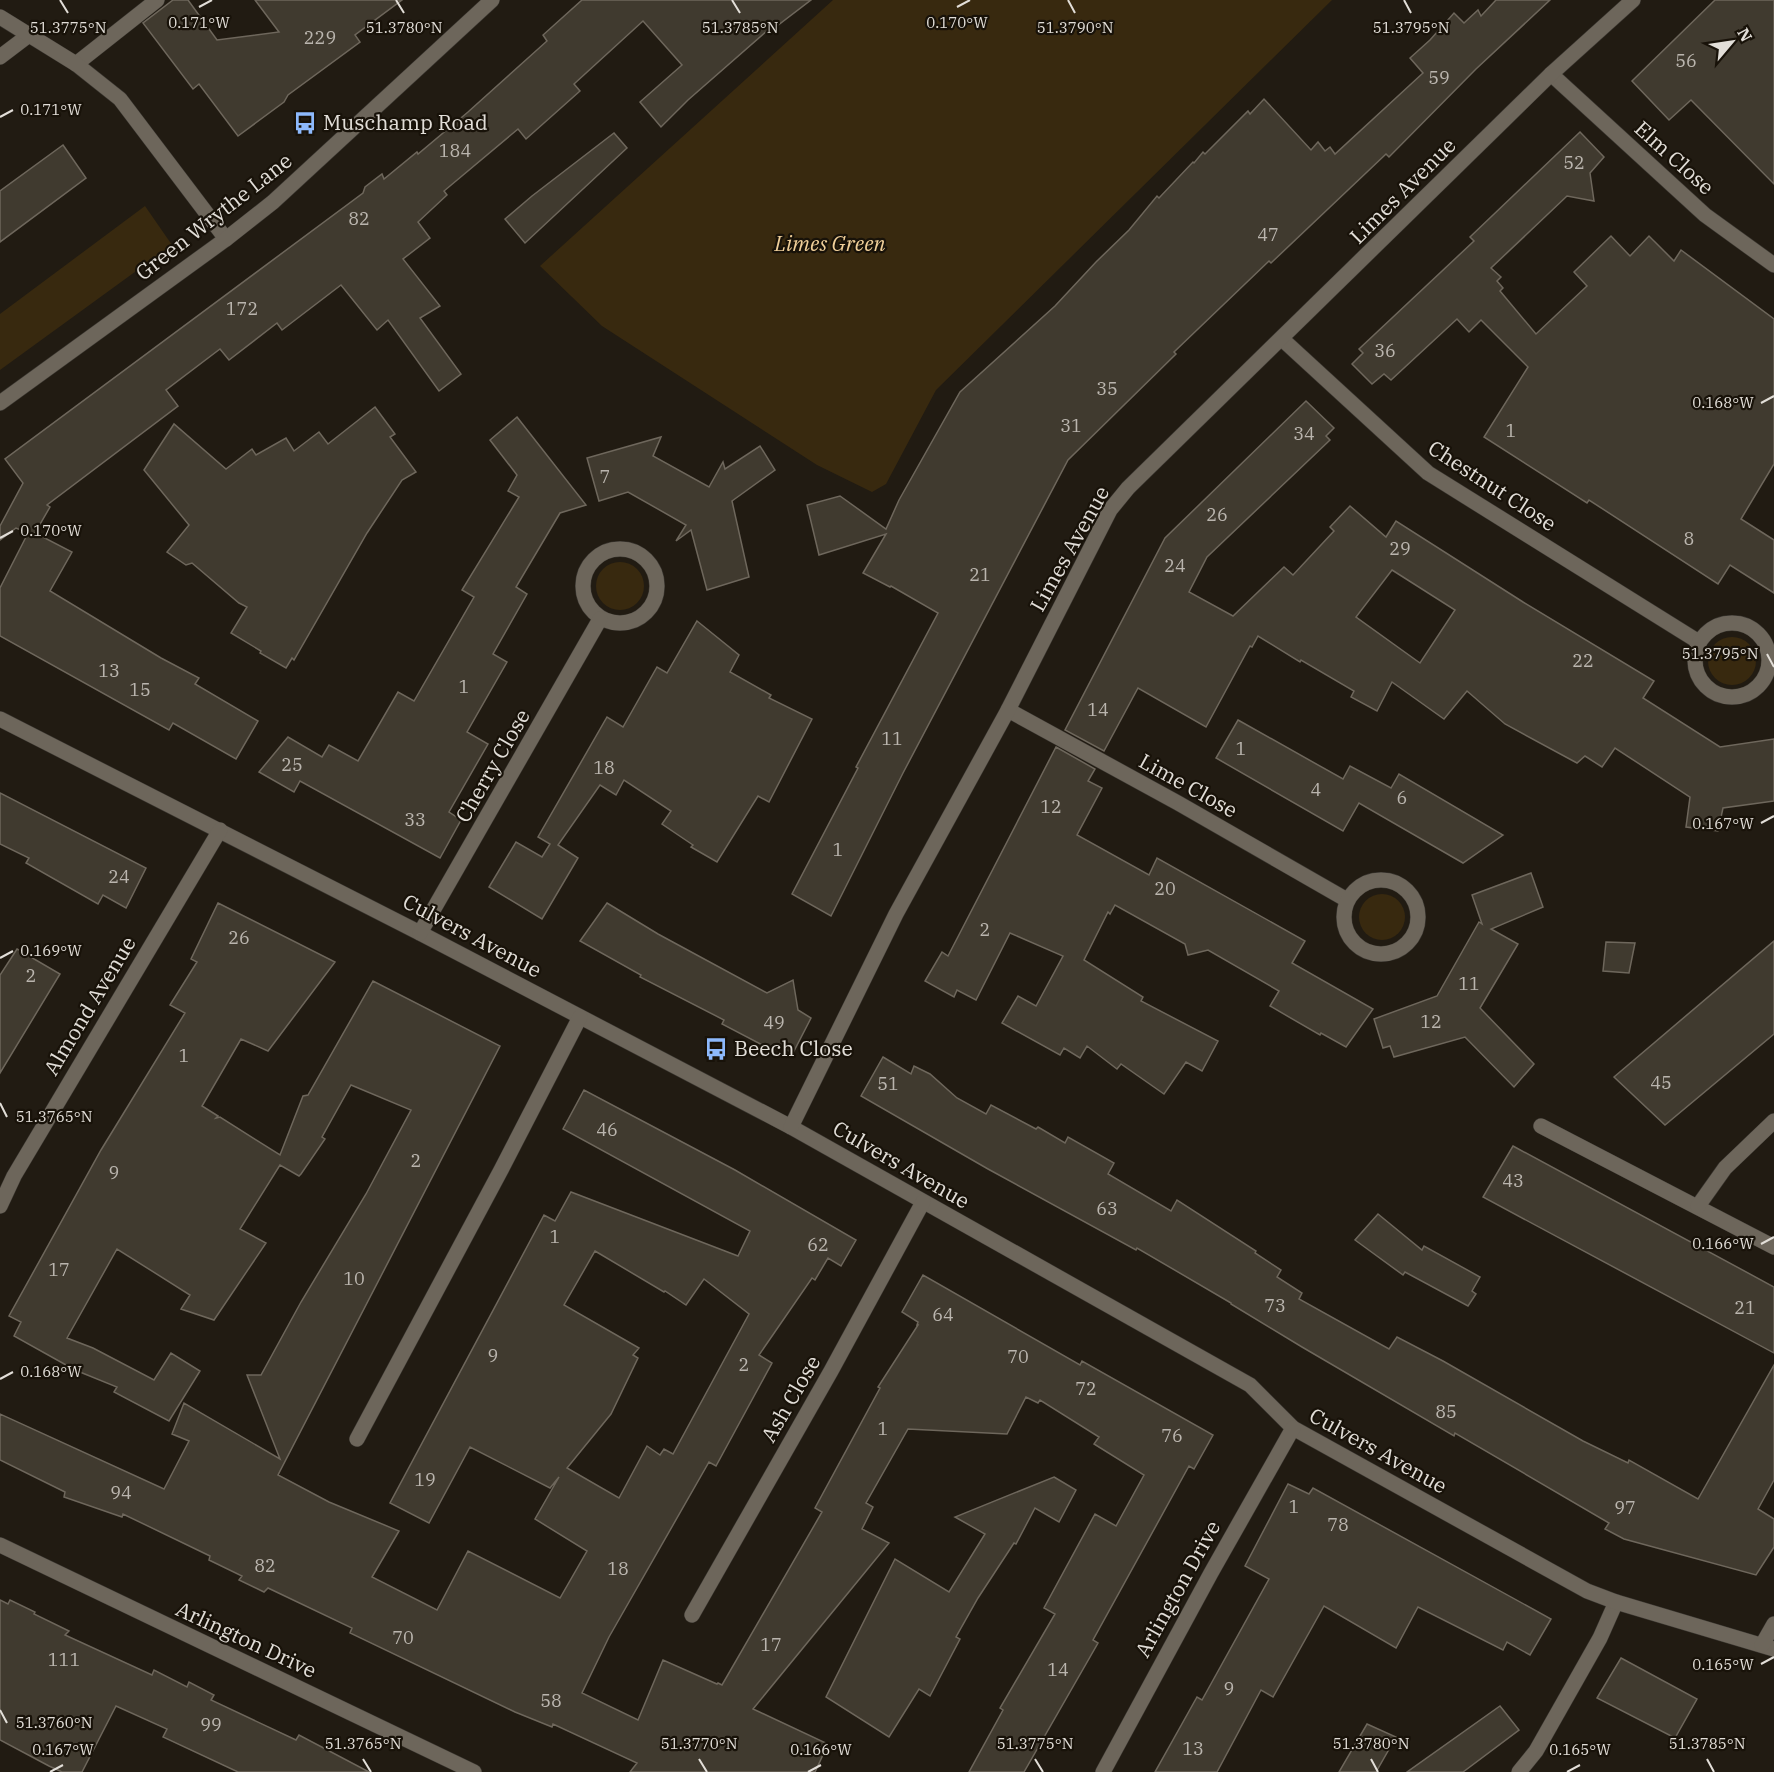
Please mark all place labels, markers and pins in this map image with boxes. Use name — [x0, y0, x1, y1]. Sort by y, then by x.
place label: Muschamp Road — [323, 108, 488, 136]
bus stop icon: Muschamp Road — [292, 110, 318, 136]
place label: Beech Close — [734, 1034, 853, 1062]
bus stop icon: Beech Close — [703, 1036, 729, 1062]

